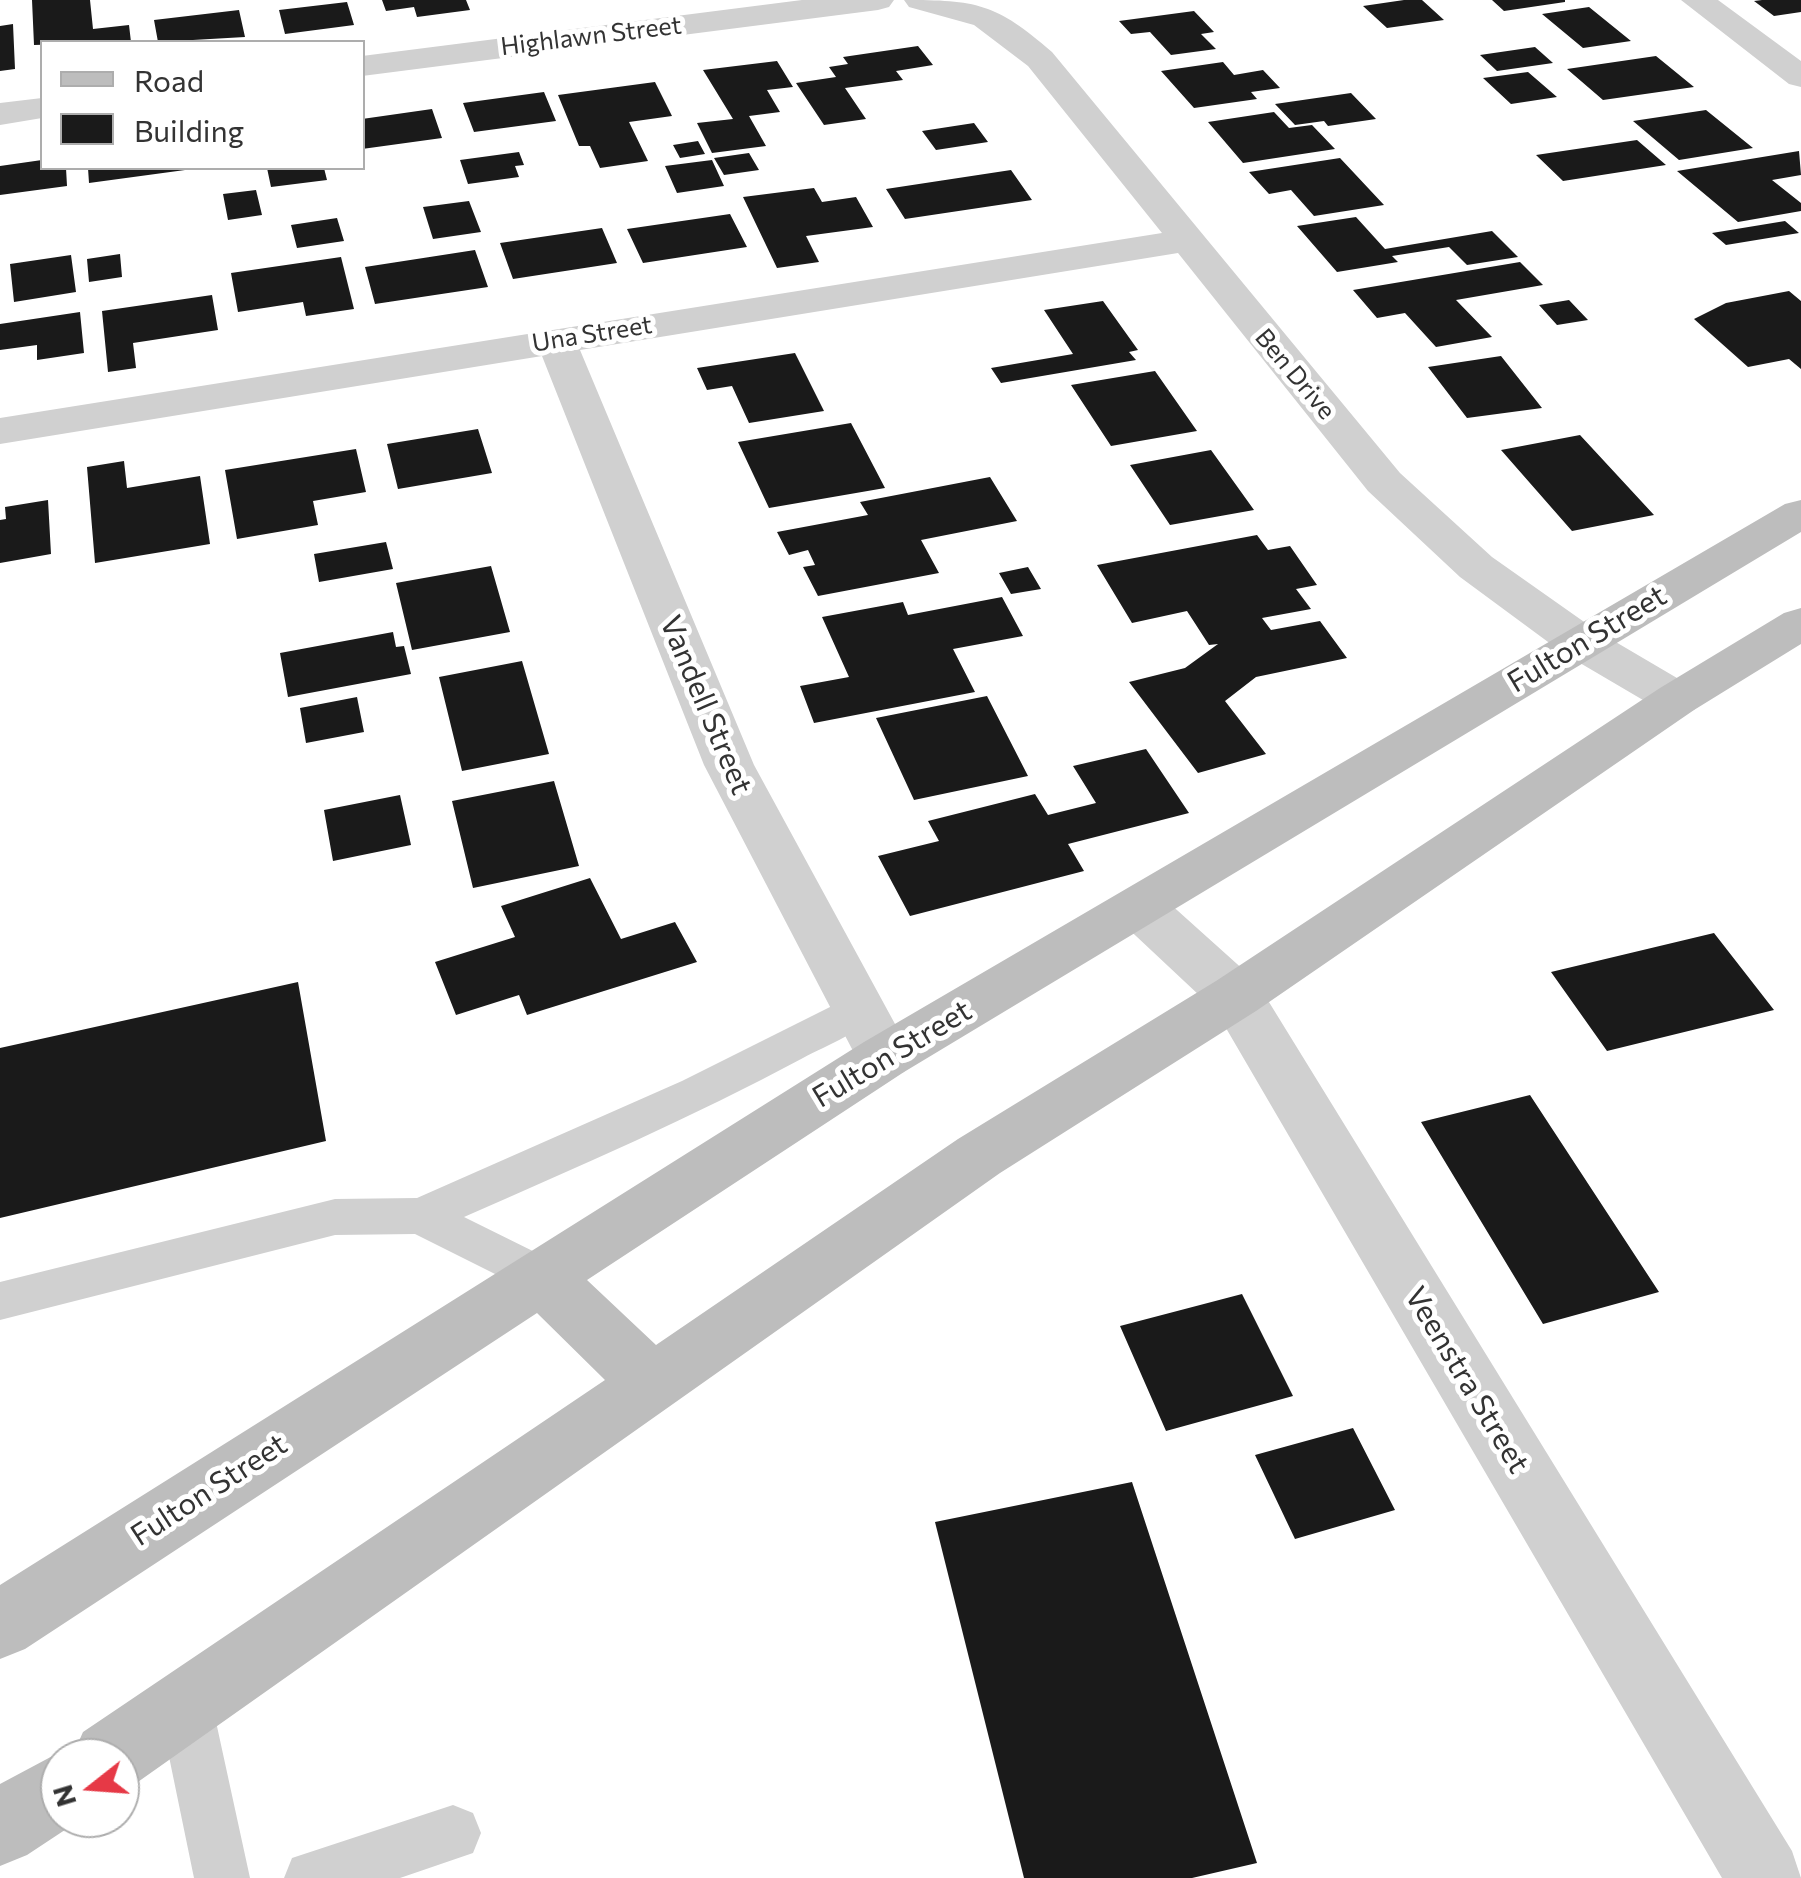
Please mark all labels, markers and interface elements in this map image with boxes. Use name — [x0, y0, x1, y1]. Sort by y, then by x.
street label: Highlawn Street — [499, 10, 683, 62]
legend — [40, 40, 365, 170]
text: Road — [134, 61, 204, 98]
text: Building — [134, 111, 244, 148]
street label: Una Street — [530, 310, 654, 358]
street label: Ben Drive — [1249, 323, 1341, 425]
street label: Fulton Street — [1501, 578, 1673, 700]
street label: Vandell Street — [652, 610, 760, 800]
street label: Fulton Street — [806, 993, 978, 1115]
street label: Veenstra Street — [1397, 1280, 1537, 1480]
street label: Fulton Street — [124, 1426, 294, 1554]
north arrow — [40, 1738, 140, 1838]
text: N — [44, 1781, 83, 1811]

